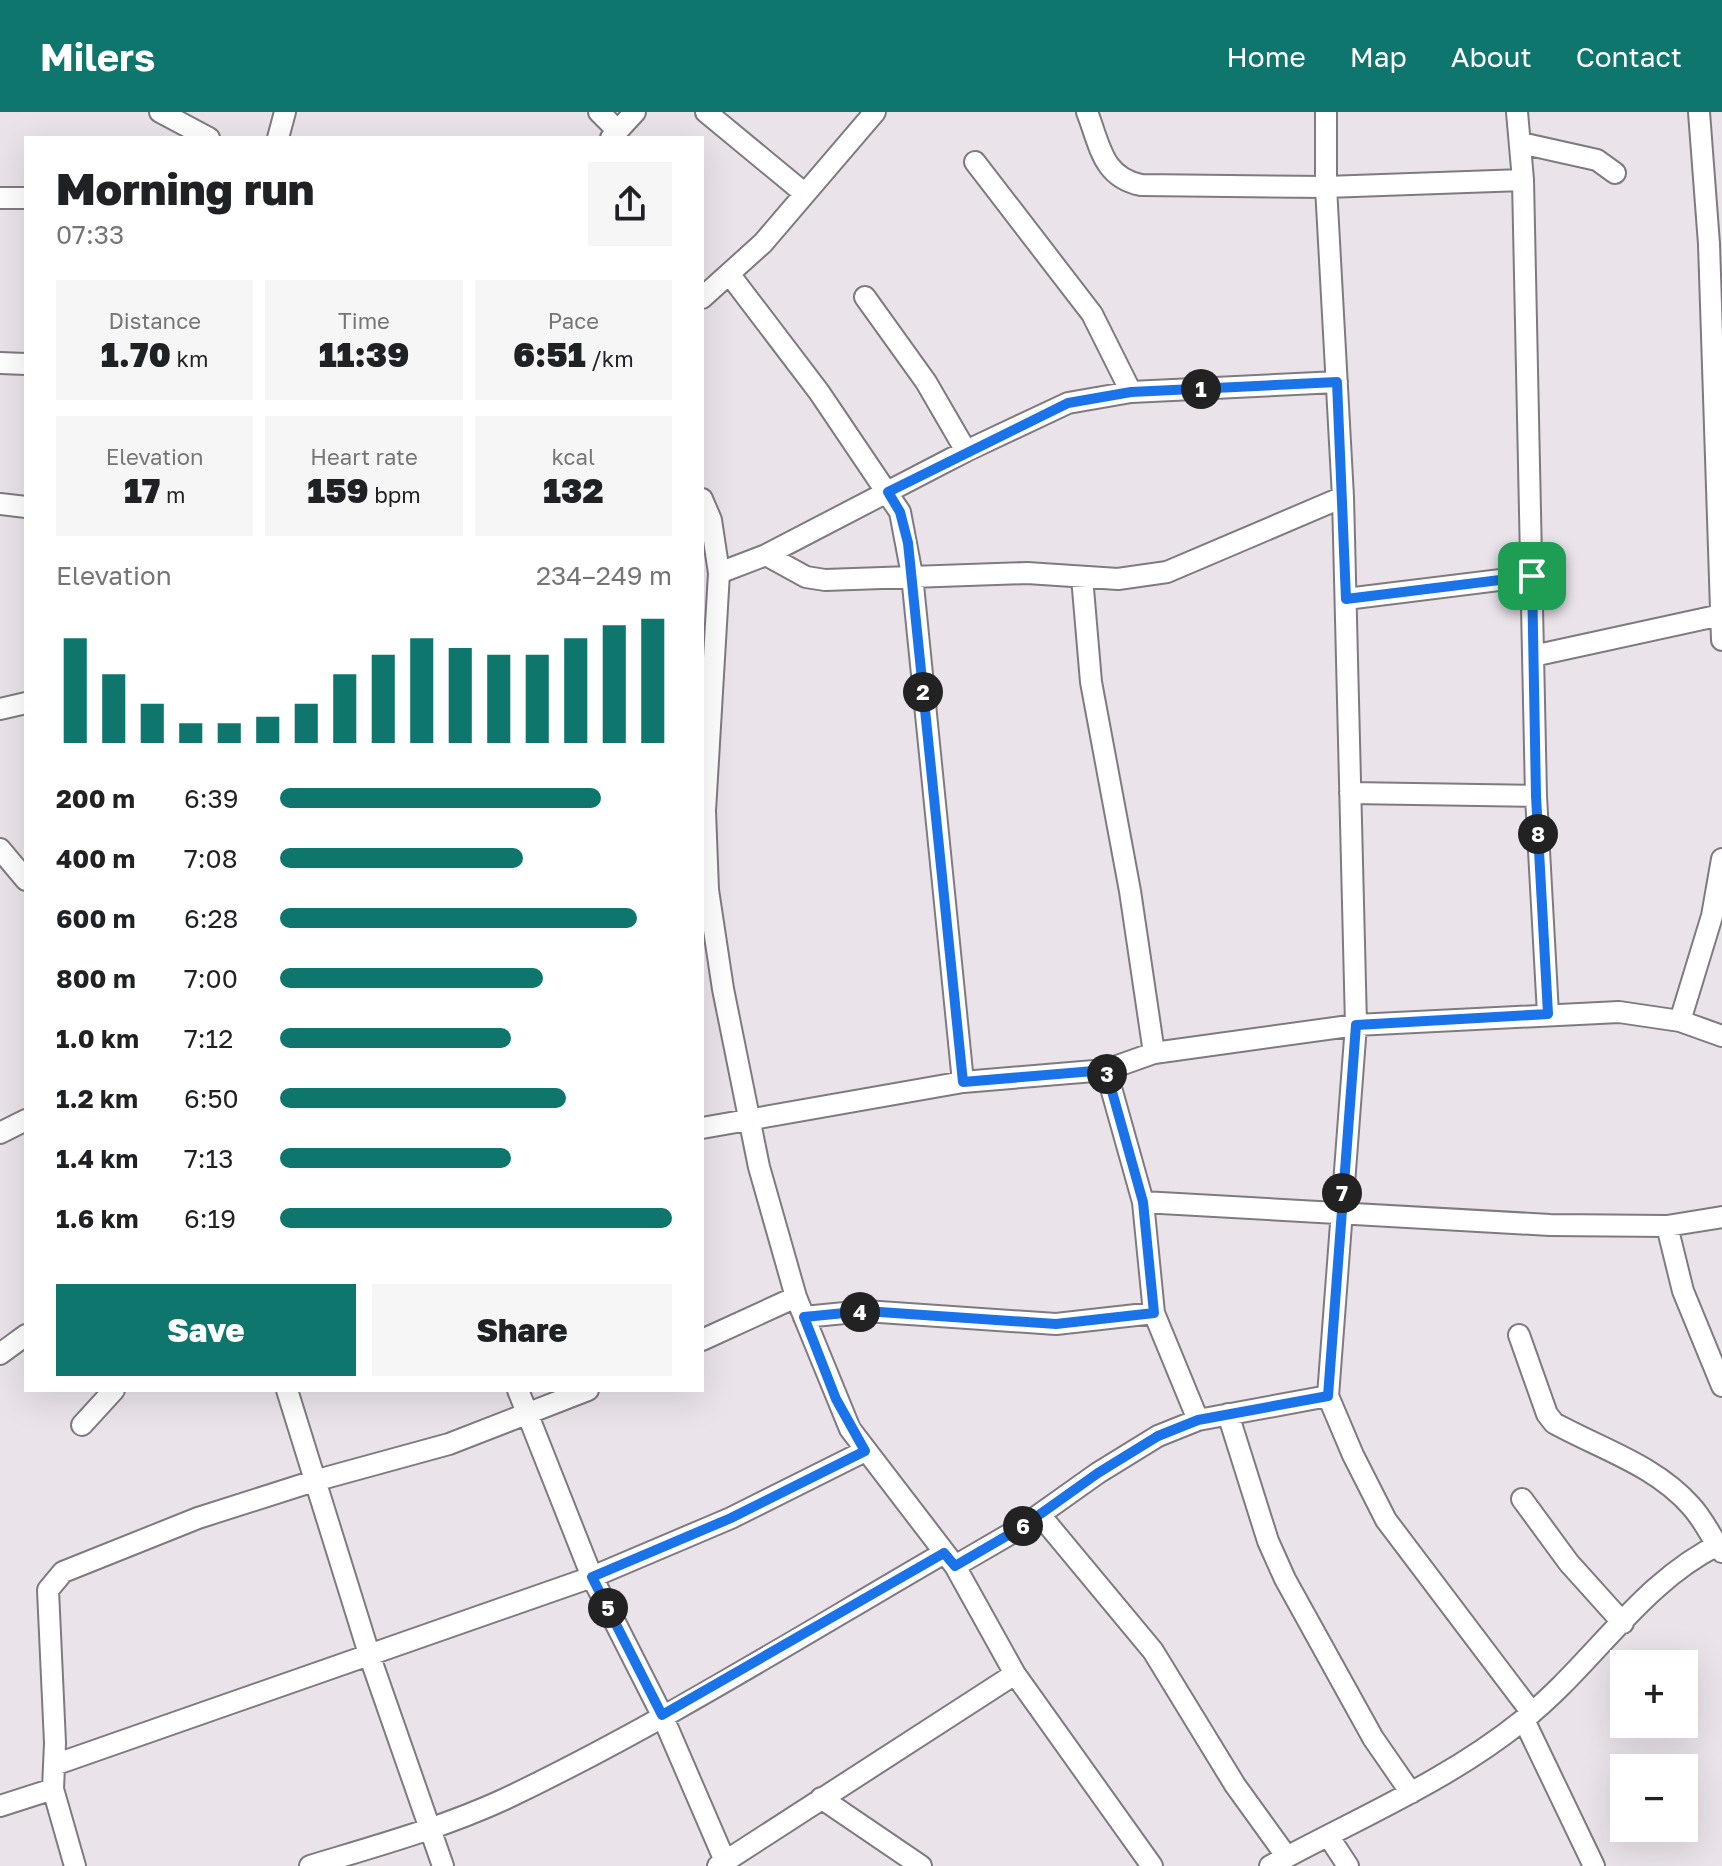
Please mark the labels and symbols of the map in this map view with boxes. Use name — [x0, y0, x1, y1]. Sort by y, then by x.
pin: 1 — [1181, 369, 1221, 409]
pin — [1498, 542, 1566, 610]
pin: 2 — [903, 672, 943, 712]
pin: 8 — [1518, 814, 1558, 854]
pin: 3 — [1087, 1054, 1127, 1094]
pin: 7 — [1322, 1173, 1362, 1213]
pin: 4 — [840, 1292, 880, 1332]
pin: 6 — [1003, 1506, 1043, 1546]
pin: 5 — [588, 1588, 628, 1628]

